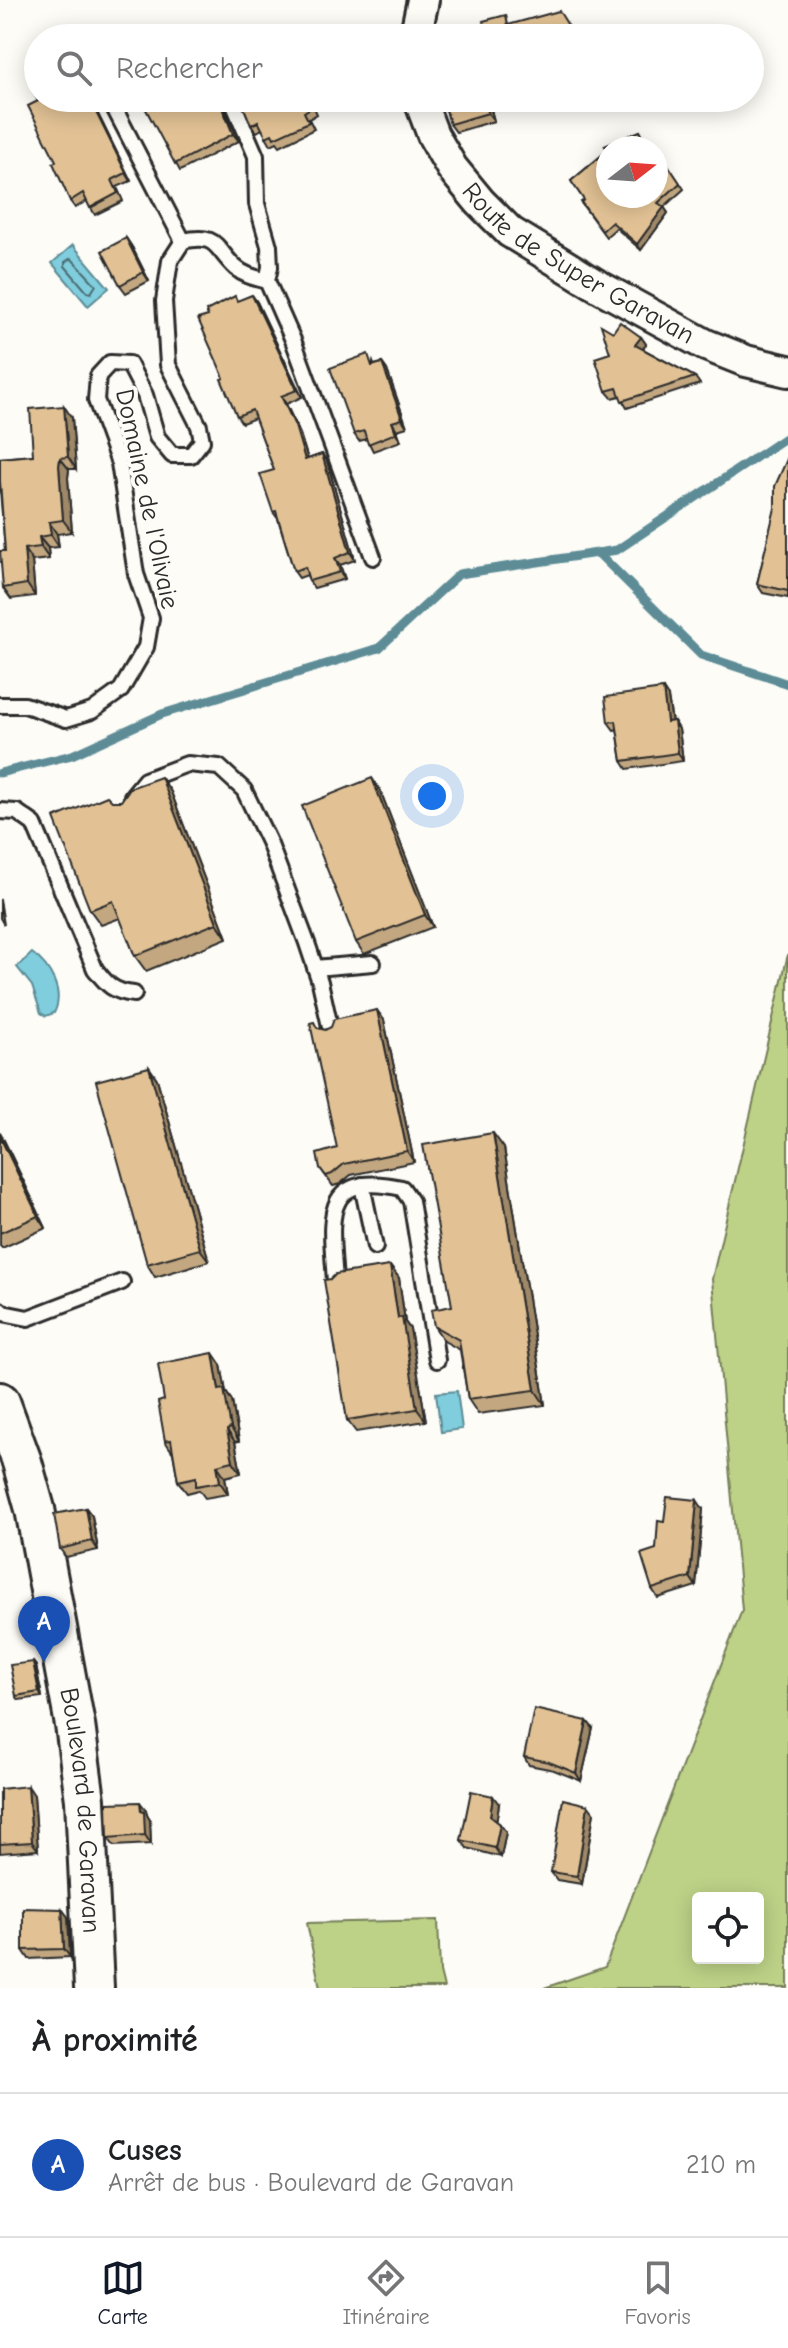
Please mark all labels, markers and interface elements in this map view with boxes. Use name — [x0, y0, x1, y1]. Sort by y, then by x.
search box — [24, 24, 764, 112]
icon: search — [52, 46, 96, 90]
text: Rechercher — [116, 51, 263, 86]
north arrow — [596, 136, 668, 208]
street label: Route de Super Garavan — [456, 177, 699, 351]
street label: Domaine de l'Olivaie — [109, 386, 185, 612]
your location — [412, 776, 452, 816]
pin: A — [18, 1596, 70, 1662]
street label: Boulevard de Garavan — [53, 1685, 106, 1934]
map controls — [692, 1892, 764, 1964]
button: locate — [692, 1892, 764, 1964]
text: À proximité — [32, 2020, 198, 2060]
text: Cuses — [108, 2133, 182, 2168]
text: A — [51, 2150, 65, 2180]
text: 210 m — [686, 2150, 756, 2180]
text: Arrêt de bus · Boulevard de Garavan — [108, 2168, 514, 2198]
tab: Carte — [97, 2256, 148, 2330]
tab: Itinéraire — [343, 2256, 430, 2330]
tab: Favoris — [625, 2256, 691, 2330]

